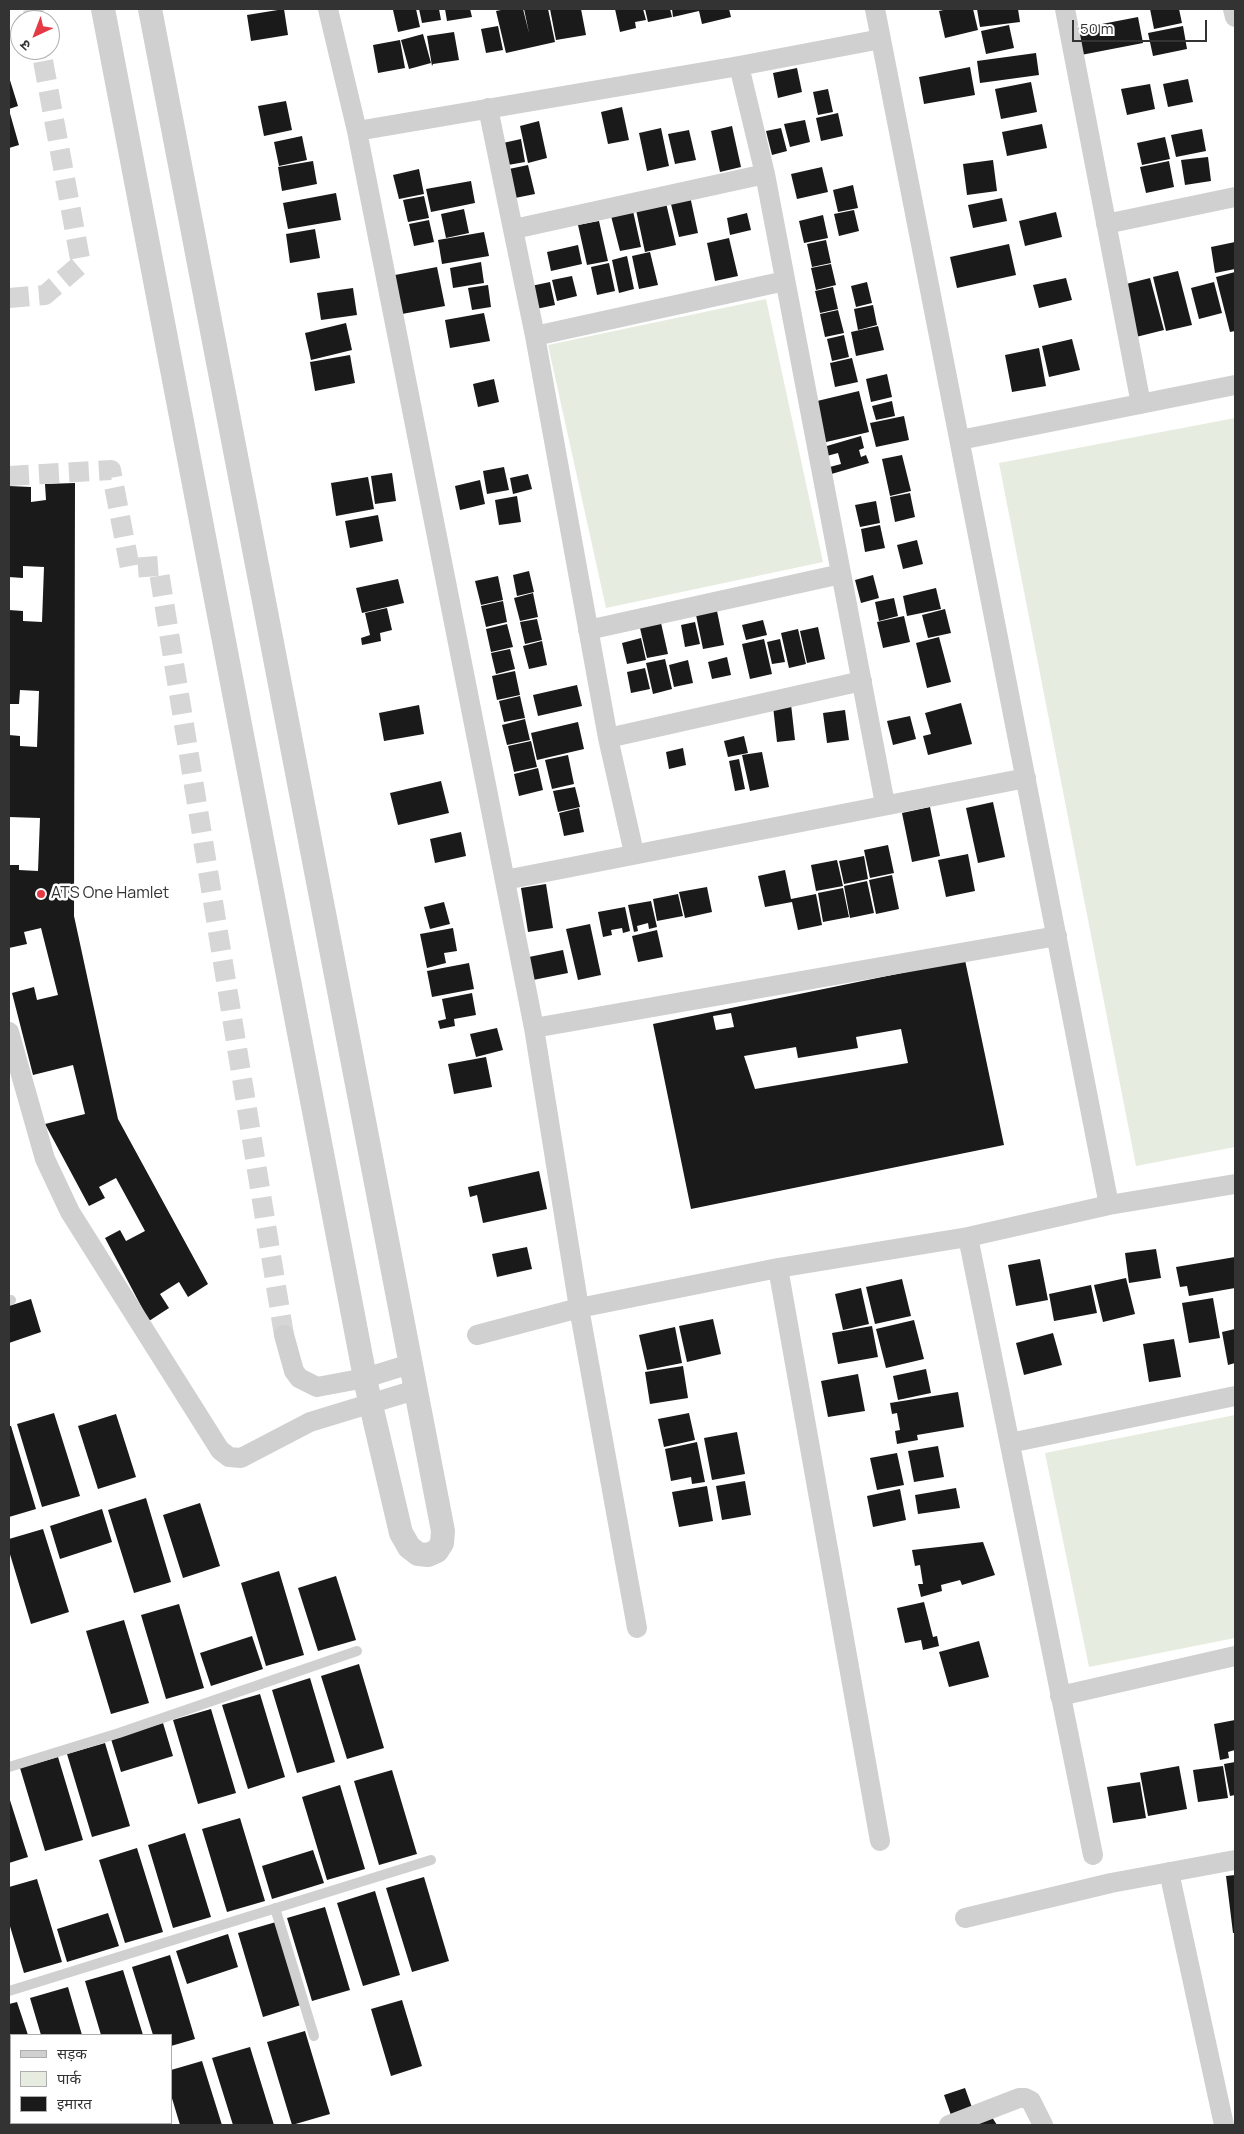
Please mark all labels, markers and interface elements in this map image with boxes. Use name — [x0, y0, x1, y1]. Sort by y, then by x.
north arrow — [10, 10, 60, 60]
scale bar — [1074, 10, 1209, 42]
text: 50 m — [1080, 18, 1114, 39]
text: उ — [16, 36, 35, 55]
place label: ATS One Hamlet — [51, 884, 169, 904]
marker: ATS One Hamlet — [35, 888, 47, 900]
legend — [10, 2034, 172, 2124]
text: सड़क — [57, 2043, 87, 2064]
text: पार्क — [57, 2068, 81, 2089]
text: इमारत — [57, 2093, 92, 2114]

